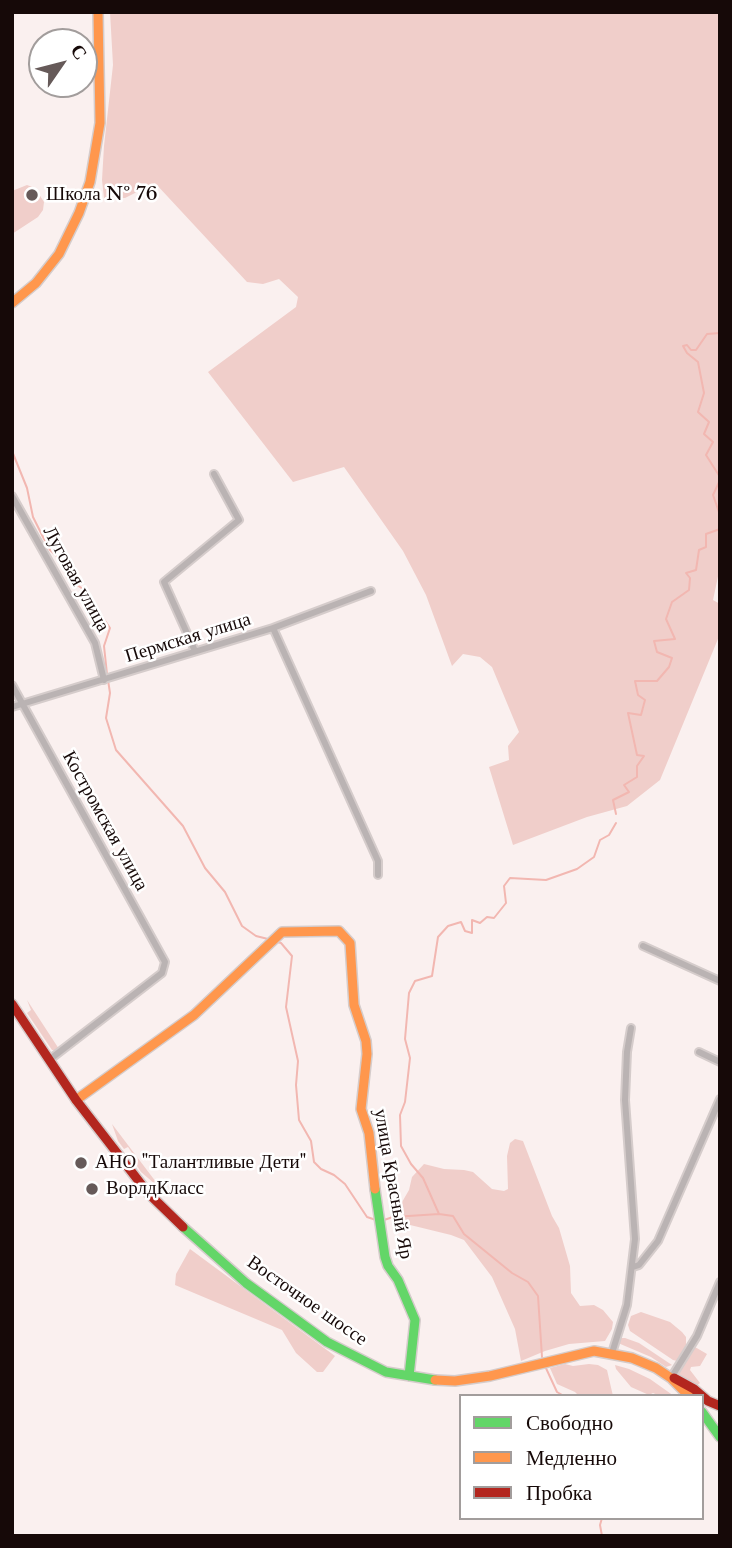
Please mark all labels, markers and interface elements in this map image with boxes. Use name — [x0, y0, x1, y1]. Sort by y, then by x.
north arrow — [28, 28, 98, 98]
text: С — [66, 40, 92, 64]
place label: Школа № 76 — [46, 184, 158, 206]
marker: Школа № 76 — [24, 187, 40, 203]
street label: Луговая улица — [38, 522, 114, 636]
street label: Пермская улица — [122, 608, 254, 668]
street label: Костромская улица — [57, 747, 153, 895]
street label: улица Красный Яр — [369, 1107, 417, 1261]
place label: АНО "Талантливые Дети" — [95, 1152, 307, 1174]
marker: АНО "Талантливые Дети" — [73, 1155, 89, 1171]
place label: ВорлдКласс — [106, 1178, 204, 1200]
marker: ВорлдКласс — [84, 1181, 100, 1197]
street label: Восточное шоссе — [242, 1251, 372, 1351]
legend — [459, 1394, 704, 1520]
text: Свободно — [526, 1410, 613, 1436]
text: Медленно — [526, 1445, 617, 1471]
text: Пробка — [526, 1480, 592, 1506]

